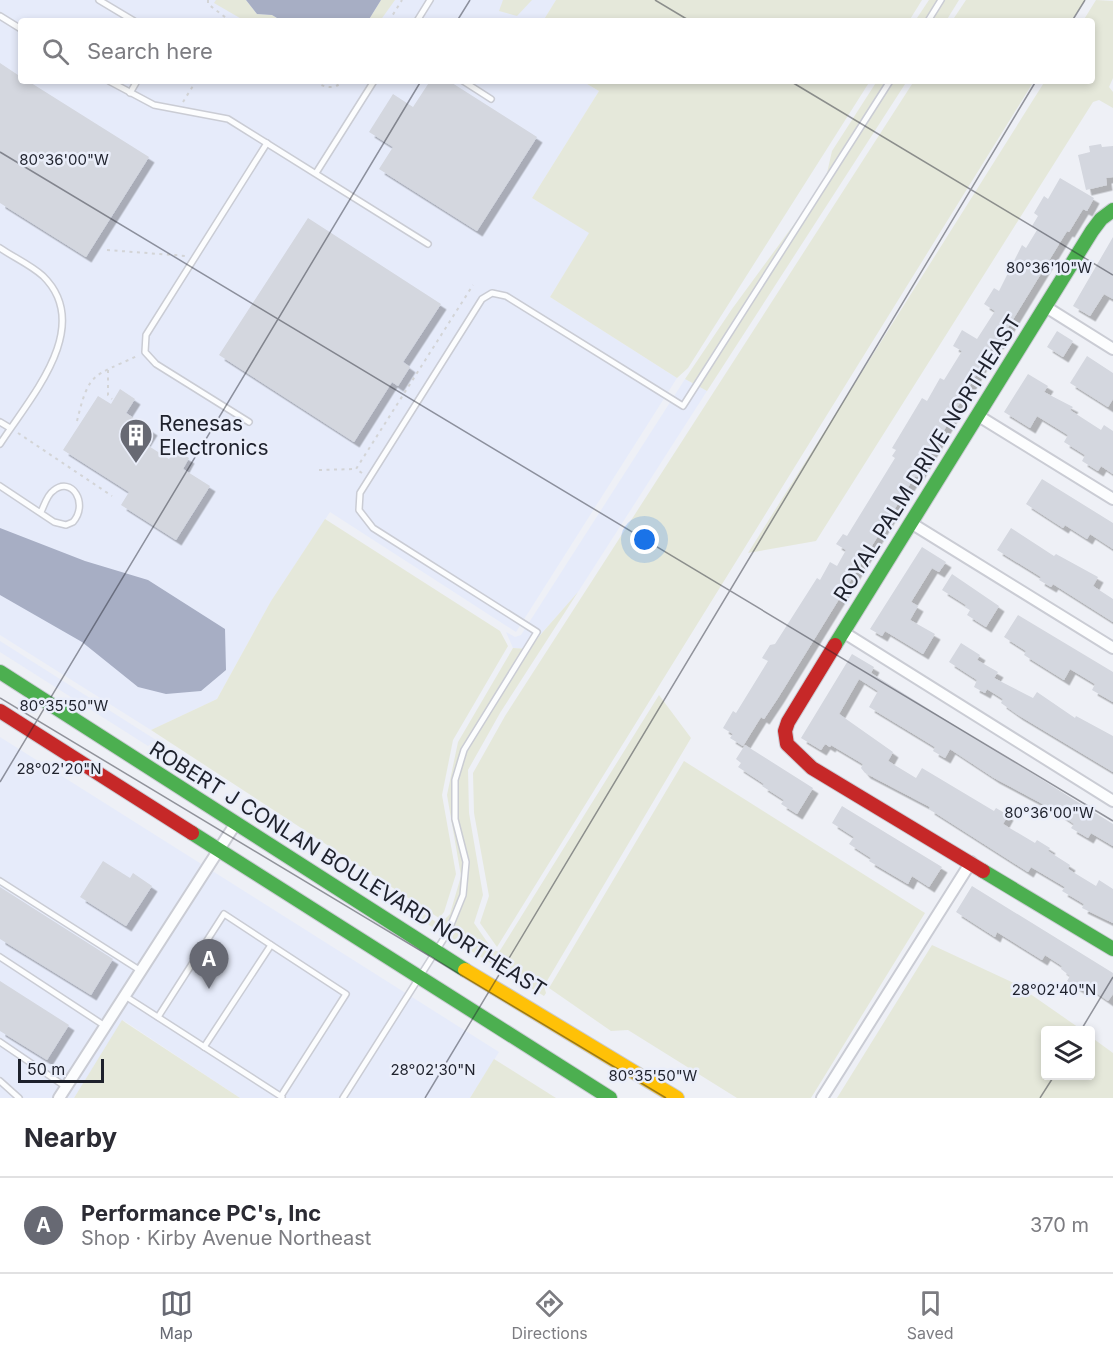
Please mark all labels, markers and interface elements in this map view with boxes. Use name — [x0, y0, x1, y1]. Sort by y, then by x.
search box — [18, 18, 1095, 84]
icon: search — [39, 35, 72, 68]
text: Search here — [87, 38, 213, 64]
text: 80°36'00"W — [19, 150, 109, 169]
text: 80°36'10"W — [1006, 258, 1092, 277]
street label: ROYAL PALM DRIVE NORTHEAST — [828, 310, 1026, 606]
place label: Renesas Electronics — [159, 411, 269, 460]
building icon: Renesas Electronics — [118, 417, 154, 464]
your location — [630, 525, 659, 554]
text: 80°35'50"W — [20, 696, 109, 715]
street label: ROBERT J CONLAN BOULEVARD NORTHEAST — [145, 736, 551, 1002]
text: 28°02'20"N — [16, 759, 102, 778]
text: 80°36'00"W — [1004, 803, 1094, 822]
pin: A — [190, 940, 228, 989]
text: 28°02'40"N — [1012, 980, 1096, 999]
map controls — [1041, 1026, 1095, 1080]
button: layers — [1041, 1026, 1095, 1080]
scale bar — [18, 1056, 104, 1084]
text: 50 m — [27, 1059, 65, 1079]
text: 28°02'30"N — [390, 1060, 476, 1079]
text: 80°35'50"W — [609, 1066, 698, 1085]
text: Nearby — [24, 1122, 117, 1153]
text: Performance PC's, Inc — [81, 1200, 321, 1226]
text: A — [36, 1213, 51, 1237]
text: 370 m — [1030, 1213, 1089, 1237]
text: Shop · Kirby Avenue Northeast — [81, 1226, 371, 1250]
tab: Map — [159, 1287, 193, 1343]
tab: Directions — [512, 1287, 588, 1343]
tab: Saved — [907, 1287, 954, 1343]

